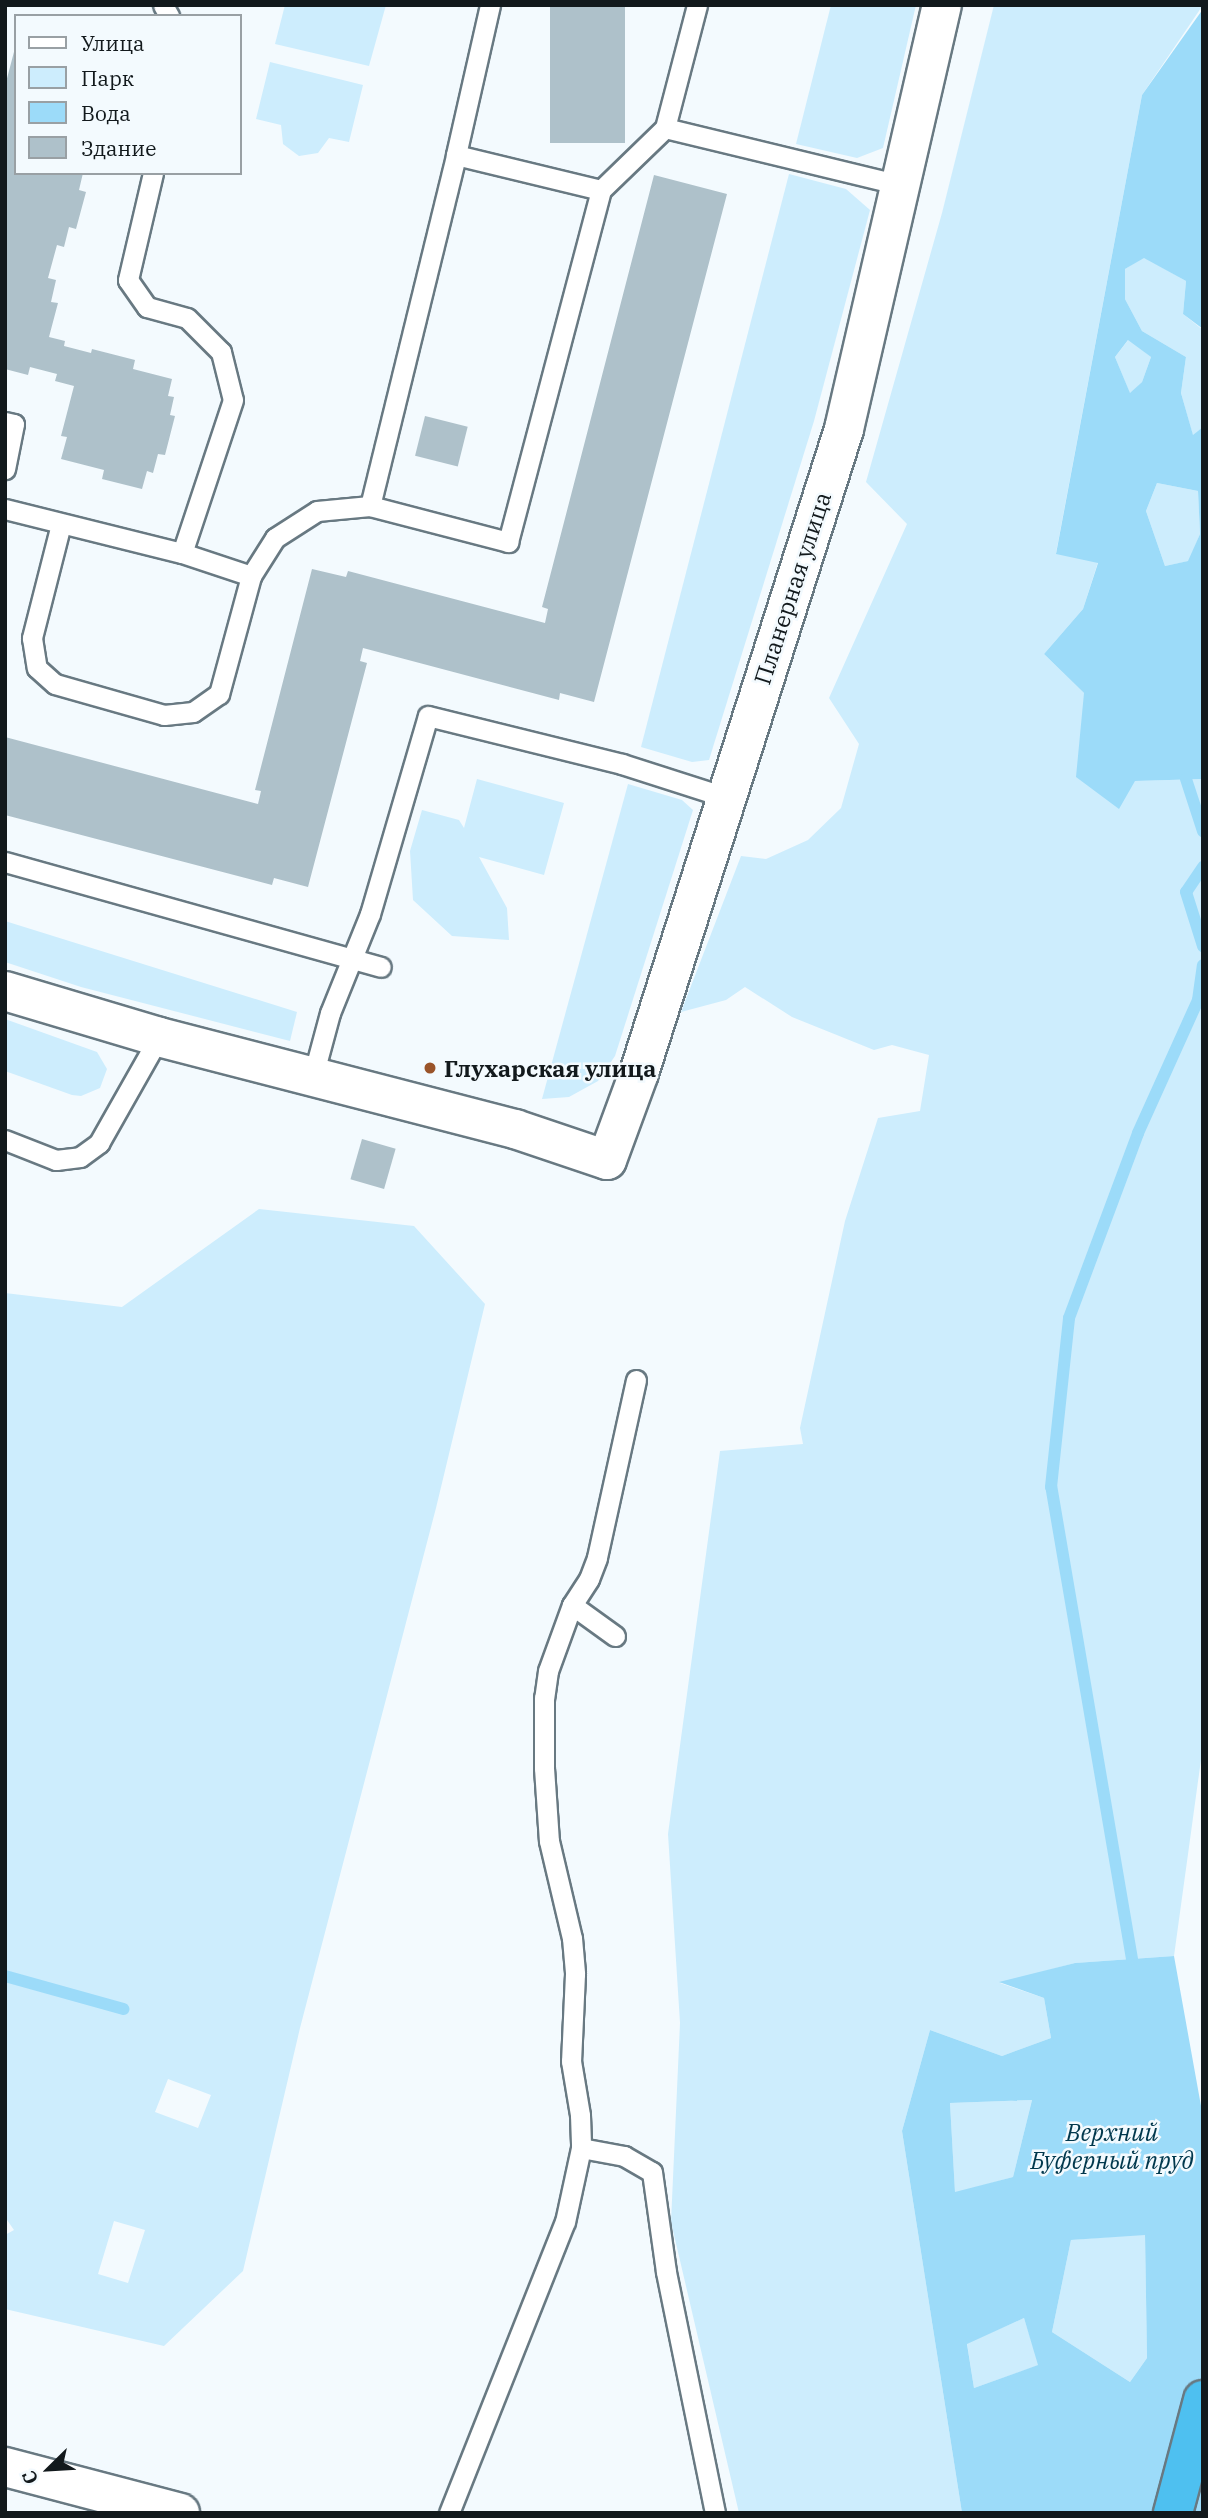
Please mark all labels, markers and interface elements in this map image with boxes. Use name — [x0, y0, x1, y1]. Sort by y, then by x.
legend — [14, 14, 242, 175]
text: Улица — [81, 29, 145, 57]
text: Парк — [81, 64, 134, 92]
text: Вода — [81, 99, 131, 127]
text: Здание — [81, 134, 156, 162]
street label: Планерная улица — [748, 488, 836, 688]
place label: Глухарская улица — [444, 1054, 656, 1082]
marker: Глухарская улица — [422, 1060, 438, 1076]
water label: Верхний Буферный пруд — [1030, 2119, 1194, 2175]
north arrow — [14, 2434, 84, 2504]
text: С — [16, 2467, 43, 2488]

